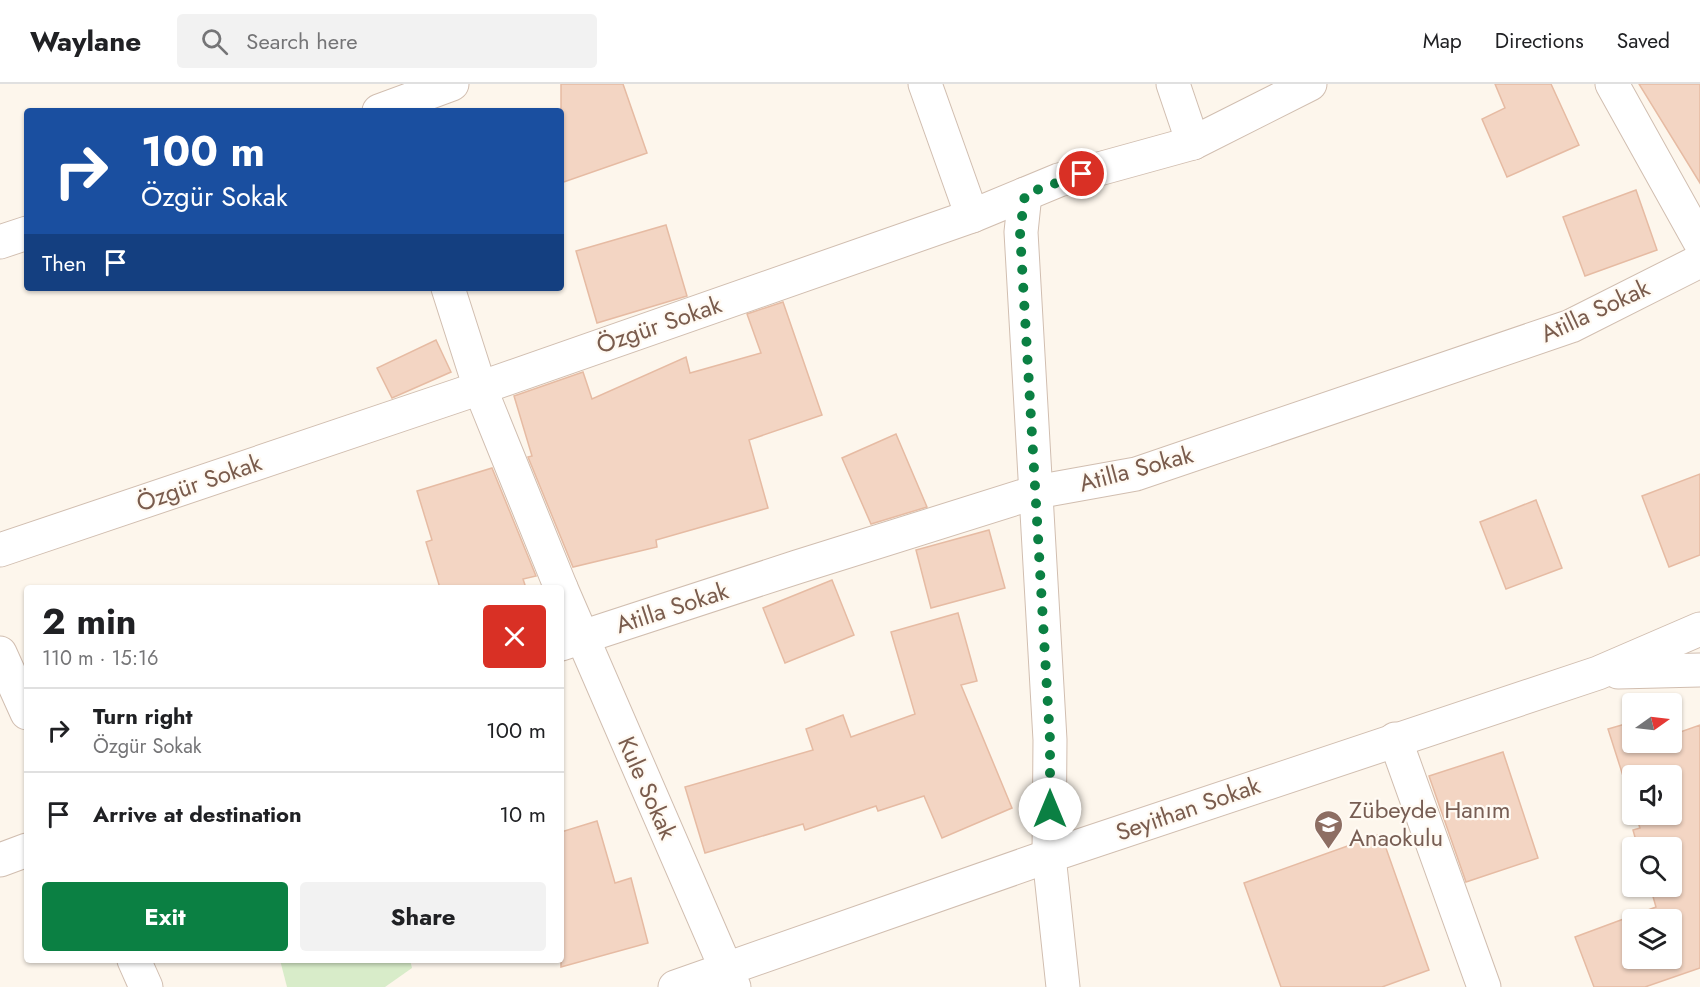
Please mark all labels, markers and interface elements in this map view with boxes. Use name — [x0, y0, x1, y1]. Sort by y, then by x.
search box — [177, 14, 597, 68]
text: Waylane — [30, 21, 141, 62]
icon: search — [198, 25, 231, 58]
text: Search here — [246, 25, 358, 57]
text: Map — [1423, 26, 1462, 56]
text: Directions — [1495, 26, 1584, 56]
text: Saved — [1617, 26, 1670, 56]
text: 100 m — [141, 121, 265, 182]
icon: right — [42, 132, 120, 210]
pin — [1056, 148, 1107, 199]
icon: arrive — [1065, 157, 1098, 190]
text: Özgür Sokak — [141, 177, 288, 216]
icon: arrive — [99, 246, 132, 279]
text: Then — [42, 247, 87, 279]
street label: Atilla Sokak — [1535, 270, 1655, 351]
street label: Özgür Sokak — [592, 287, 727, 362]
street label: Atilla Sokak — [1075, 436, 1197, 501]
street label: Özgür Sokak — [132, 445, 267, 520]
street label: Atilla Sokak — [611, 573, 733, 642]
text: 2 min — [42, 595, 137, 647]
button: close — [483, 605, 546, 668]
text: 110 m · 15:16 — [42, 644, 158, 673]
north arrow — [1622, 693, 1682, 753]
map controls — [1622, 693, 1682, 969]
text: Turn right — [93, 700, 193, 732]
icon: right — [42, 714, 75, 747]
text: 100 m — [486, 714, 546, 746]
street label: Kule Sokak — [609, 731, 686, 845]
text: Özgür Sokak — [93, 732, 202, 761]
button: sound — [1622, 765, 1682, 825]
street label: Seyithan Sokak — [1111, 767, 1265, 850]
position arrow — [1018, 777, 1082, 841]
place label: Zübeyde Hanım Anaokulu — [1349, 792, 1510, 855]
icon: arrive — [42, 798, 75, 831]
text: Arrive at destination — [93, 798, 302, 830]
text: 10 m — [499, 798, 546, 830]
school or university icon: Zübeyde Hanım Anaokulu — [1312, 808, 1344, 850]
button: search — [1622, 837, 1682, 897]
button: Exit — [42, 882, 288, 951]
button: Share — [300, 882, 546, 951]
button: layers — [1622, 909, 1682, 969]

